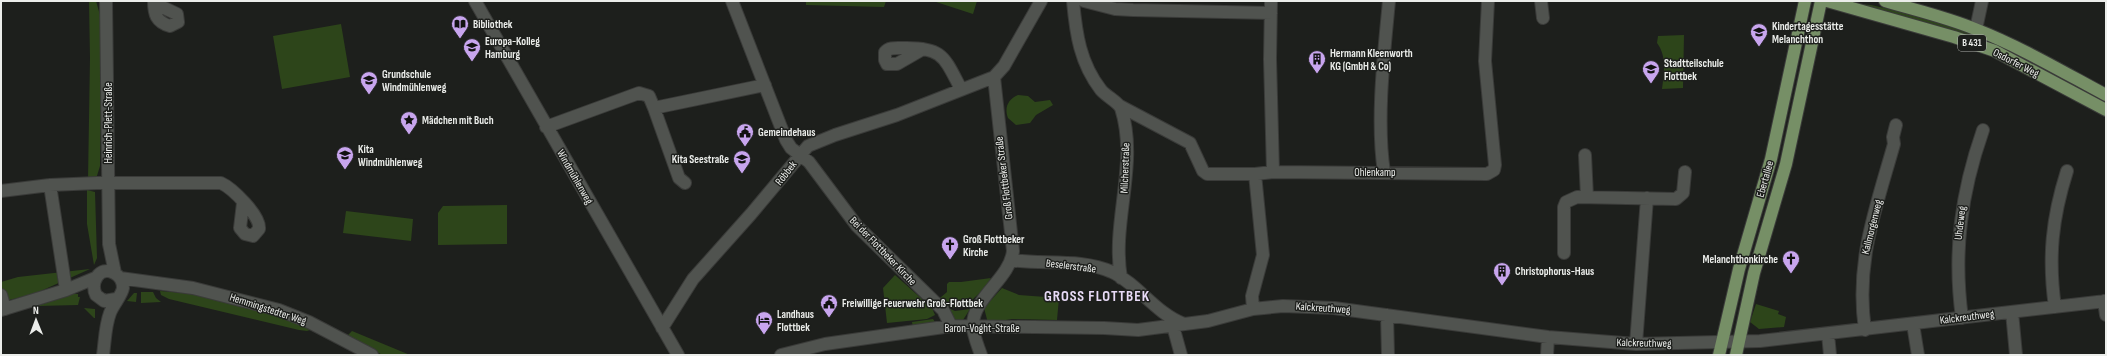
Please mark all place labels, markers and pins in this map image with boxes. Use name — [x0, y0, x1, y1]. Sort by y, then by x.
library icon: Bibliothek — [450, 14, 470, 39]
place label: Bibliothek — [473, 18, 513, 31]
place label: Kindertagesstätte Melanchthon — [1772, 20, 1844, 46]
school or university icon: Kindertagesstätte Melanchthon — [1749, 22, 1769, 47]
place label: Europa-Kolleg Hamburg — [485, 35, 540, 61]
school or university icon: Europa-Kolleg Hamburg — [462, 37, 482, 62]
place label: Hermann Kleenworth KG (GmbH & Co) — [1330, 47, 1413, 73]
building icon: Hermann Kleenworth KG (GmbH & Co) — [1307, 49, 1327, 74]
place label: Stadtteilschule Flottbek — [1664, 57, 1724, 83]
school or university icon: Stadtteilschule Flottbek — [1641, 59, 1661, 84]
place label: Grundschule Windmühlenweg — [382, 68, 447, 94]
school or university icon: Grundschule Windmühlenweg — [359, 70, 379, 95]
place icon: Mädchen mit Buch — [399, 110, 419, 135]
place label: Mädchen mit Buch — [422, 114, 494, 127]
public building icon: Gemeindehaus — [735, 122, 755, 147]
place label: Gemeindehaus — [758, 126, 816, 139]
place label: Kita Windmühlenweg — [358, 143, 423, 169]
school or university icon: Kita Windmühlenweg — [335, 145, 355, 170]
school or university icon: Kita Seestraße — [732, 149, 752, 174]
place label: Kita Seestraße — [672, 153, 729, 166]
place label: Groß Flottbeker Kirche — [963, 233, 1025, 259]
church icon: Groß Flottbeker Kirche — [940, 235, 960, 260]
church icon: Melanchthonkirche — [1781, 249, 1801, 274]
place label: Melanchthonkirche — [1703, 253, 1778, 266]
building icon: Christophorus-Haus — [1492, 261, 1512, 286]
place label: Christophorus-Haus — [1515, 265, 1594, 278]
public building icon: Freiwillige Feuerwehr Groß-Flottbek — [819, 293, 839, 318]
place label: Freiwillige Feuerwehr Groß-Flottbek — [842, 297, 983, 310]
place label: Landhaus Flottbek — [777, 308, 814, 334]
hotel icon: Landhaus Flottbek — [754, 310, 774, 335]

